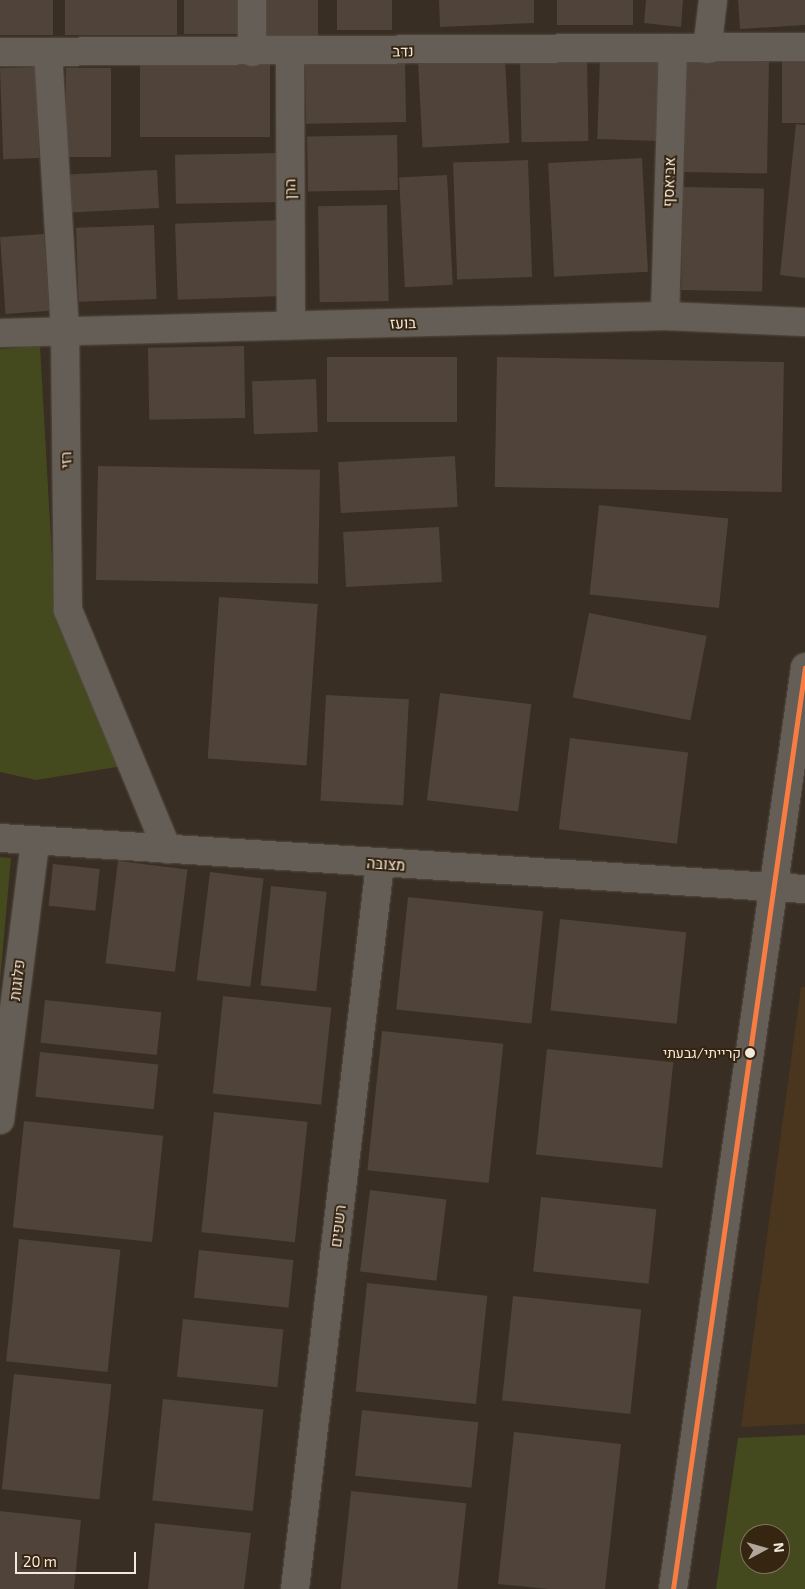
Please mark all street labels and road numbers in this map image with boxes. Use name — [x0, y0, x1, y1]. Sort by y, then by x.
street label: נדב — [392, 42, 414, 60]
street label: אביאסף — [659, 157, 679, 207]
street label: הרן — [281, 179, 299, 199]
street label: בועז — [390, 314, 416, 332]
street label: רזי — [57, 451, 75, 469]
street label: מצובה — [366, 854, 406, 874]
street label: פלוגות — [6, 958, 28, 1002]
street label: רשפים — [326, 1204, 350, 1248]

